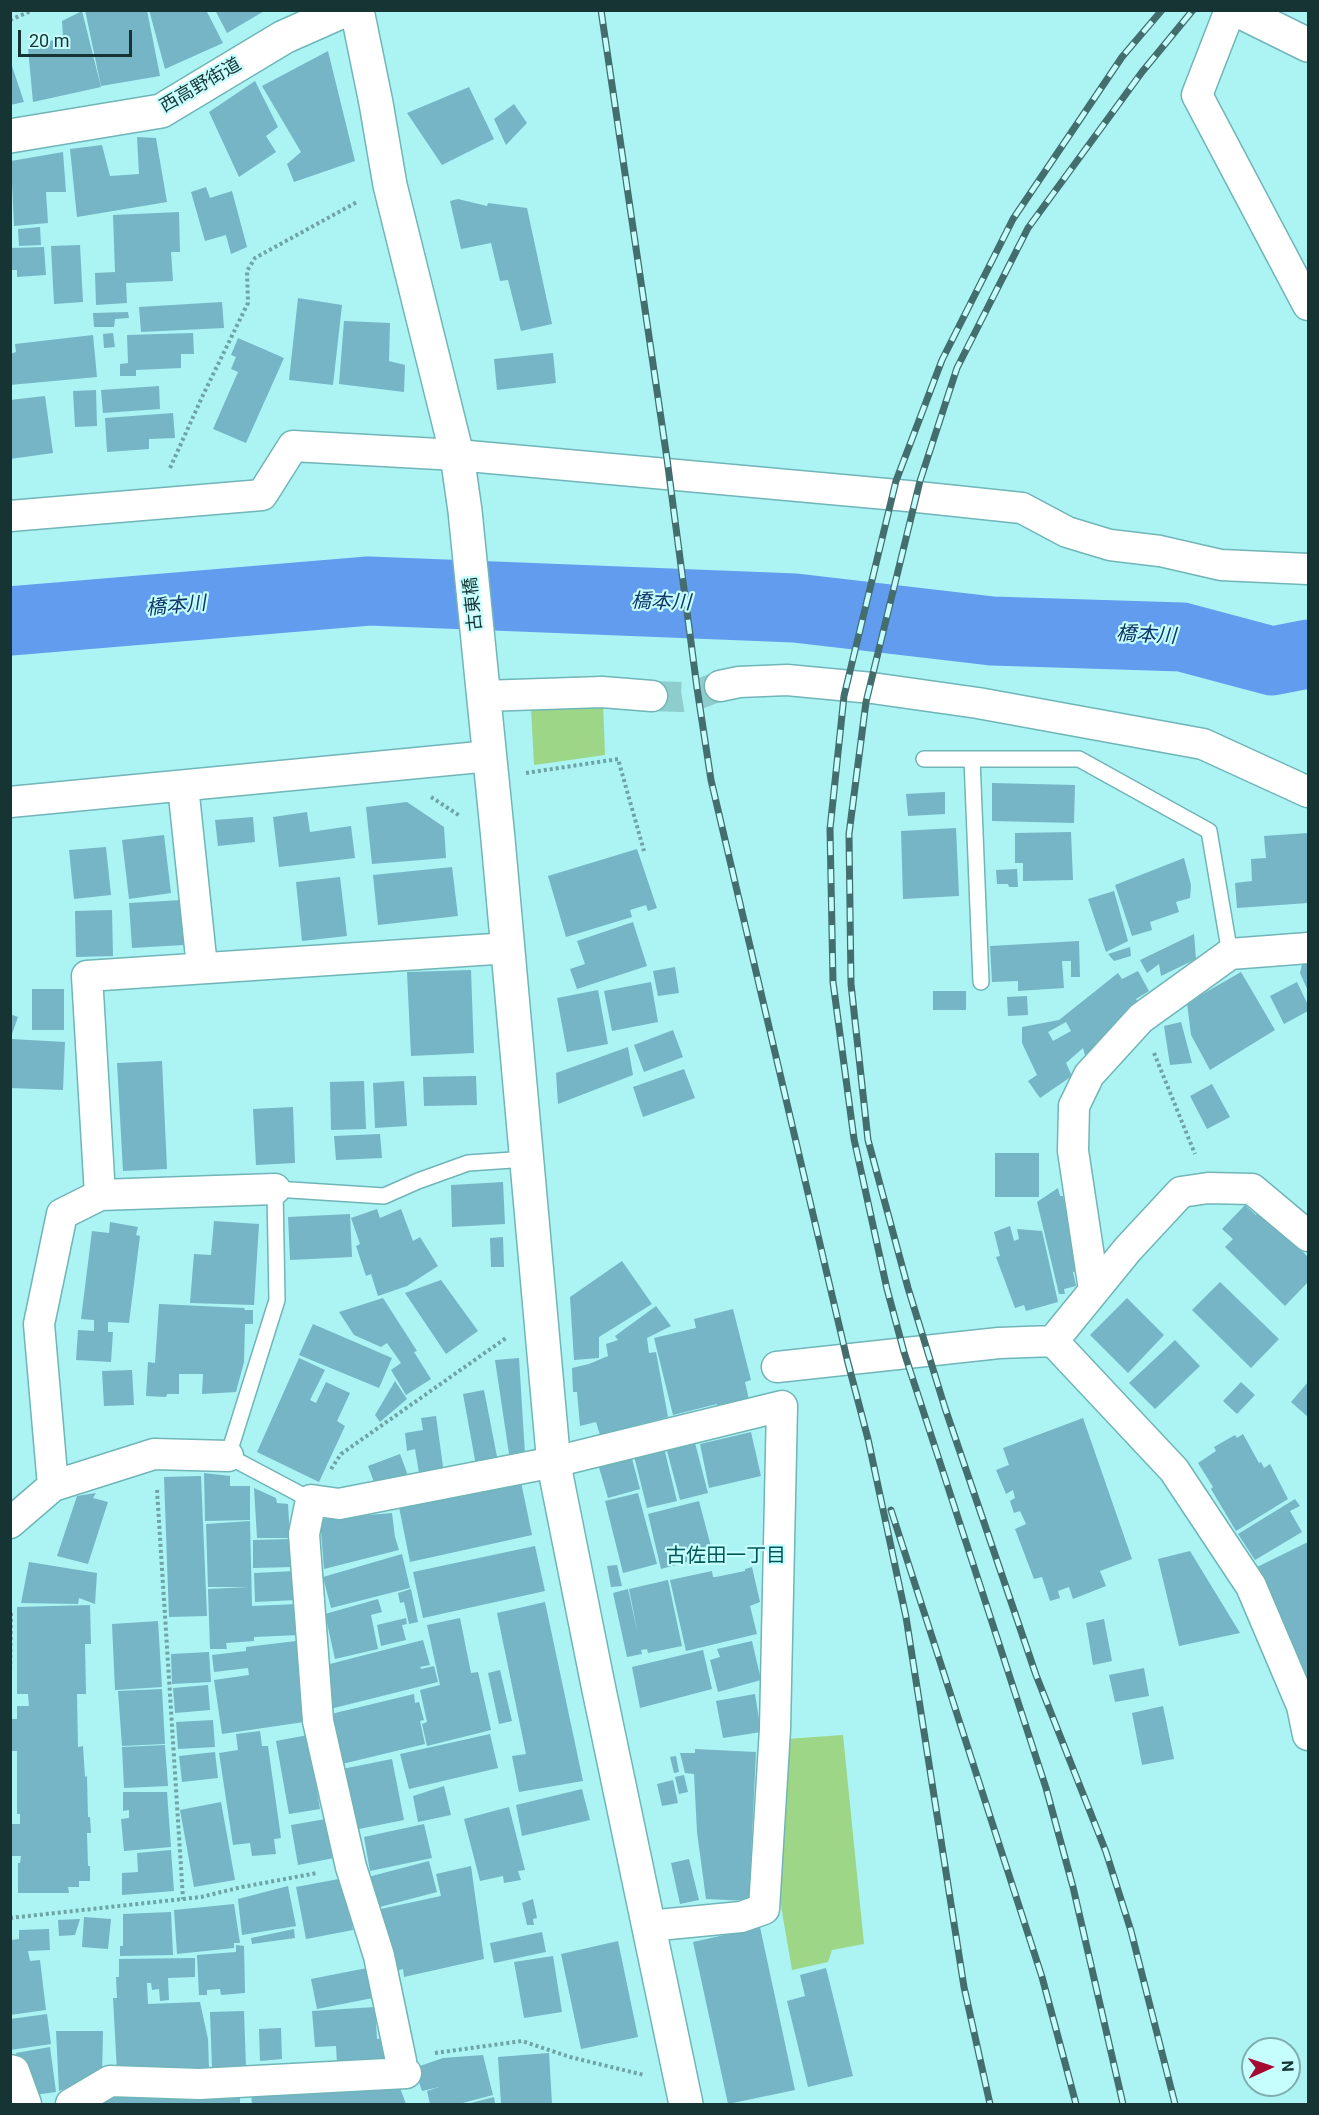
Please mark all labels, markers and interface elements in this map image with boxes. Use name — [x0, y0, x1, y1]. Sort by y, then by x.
scale bar — [21, 18, 135, 56]
text: 20 m — [29, 30, 69, 51]
street label: 西高野街道 — [157, 54, 245, 118]
street label: 古東橋 — [460, 576, 488, 632]
water label: 橋本川 — [631, 590, 691, 616]
water label: 橋本川 — [145, 592, 207, 622]
water label: 橋本川 — [1115, 622, 1177, 650]
district label: 古佐田一丁目 — [666, 1545, 786, 1569]
north arrow — [1241, 2037, 1301, 2097]
text: N — [1278, 2060, 1297, 2072]

